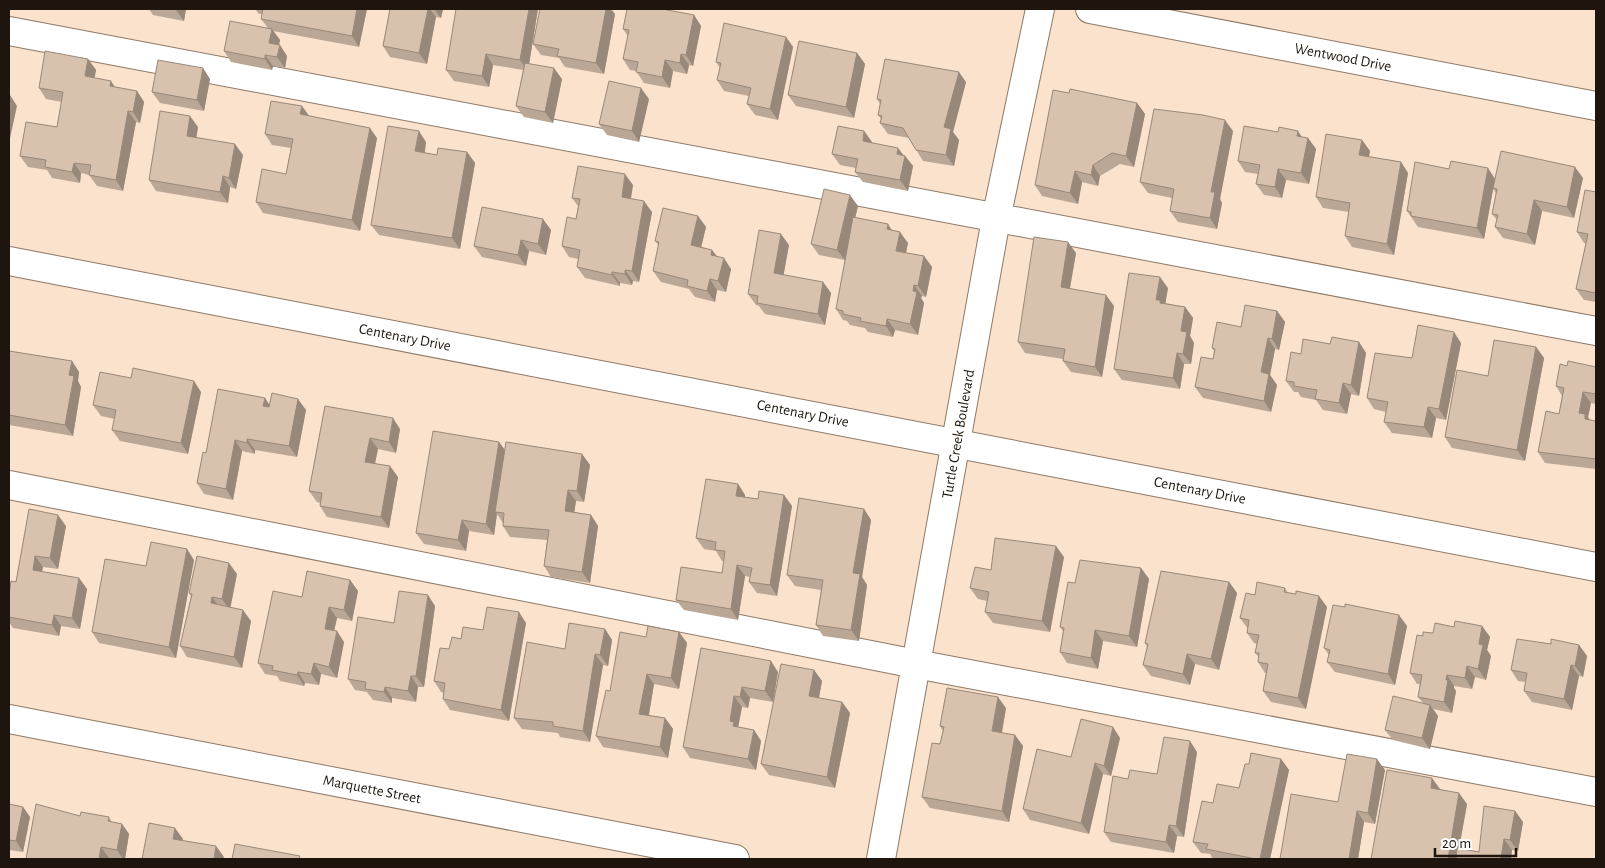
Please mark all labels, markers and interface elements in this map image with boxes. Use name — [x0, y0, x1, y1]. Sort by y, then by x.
street label: Wentwood Drive — [1293, 41, 1393, 74]
street label: Centenary Drive — [358, 321, 452, 354]
street label: Turtle Creek Boulevard — [940, 368, 977, 500]
street label: Centenary Drive — [756, 397, 850, 430]
street label: Centenary Drive — [1153, 474, 1247, 507]
street label: Marquette Street — [322, 773, 422, 806]
scale bar — [1435, 826, 1516, 858]
text: 20 m — [1442, 836, 1471, 851]

